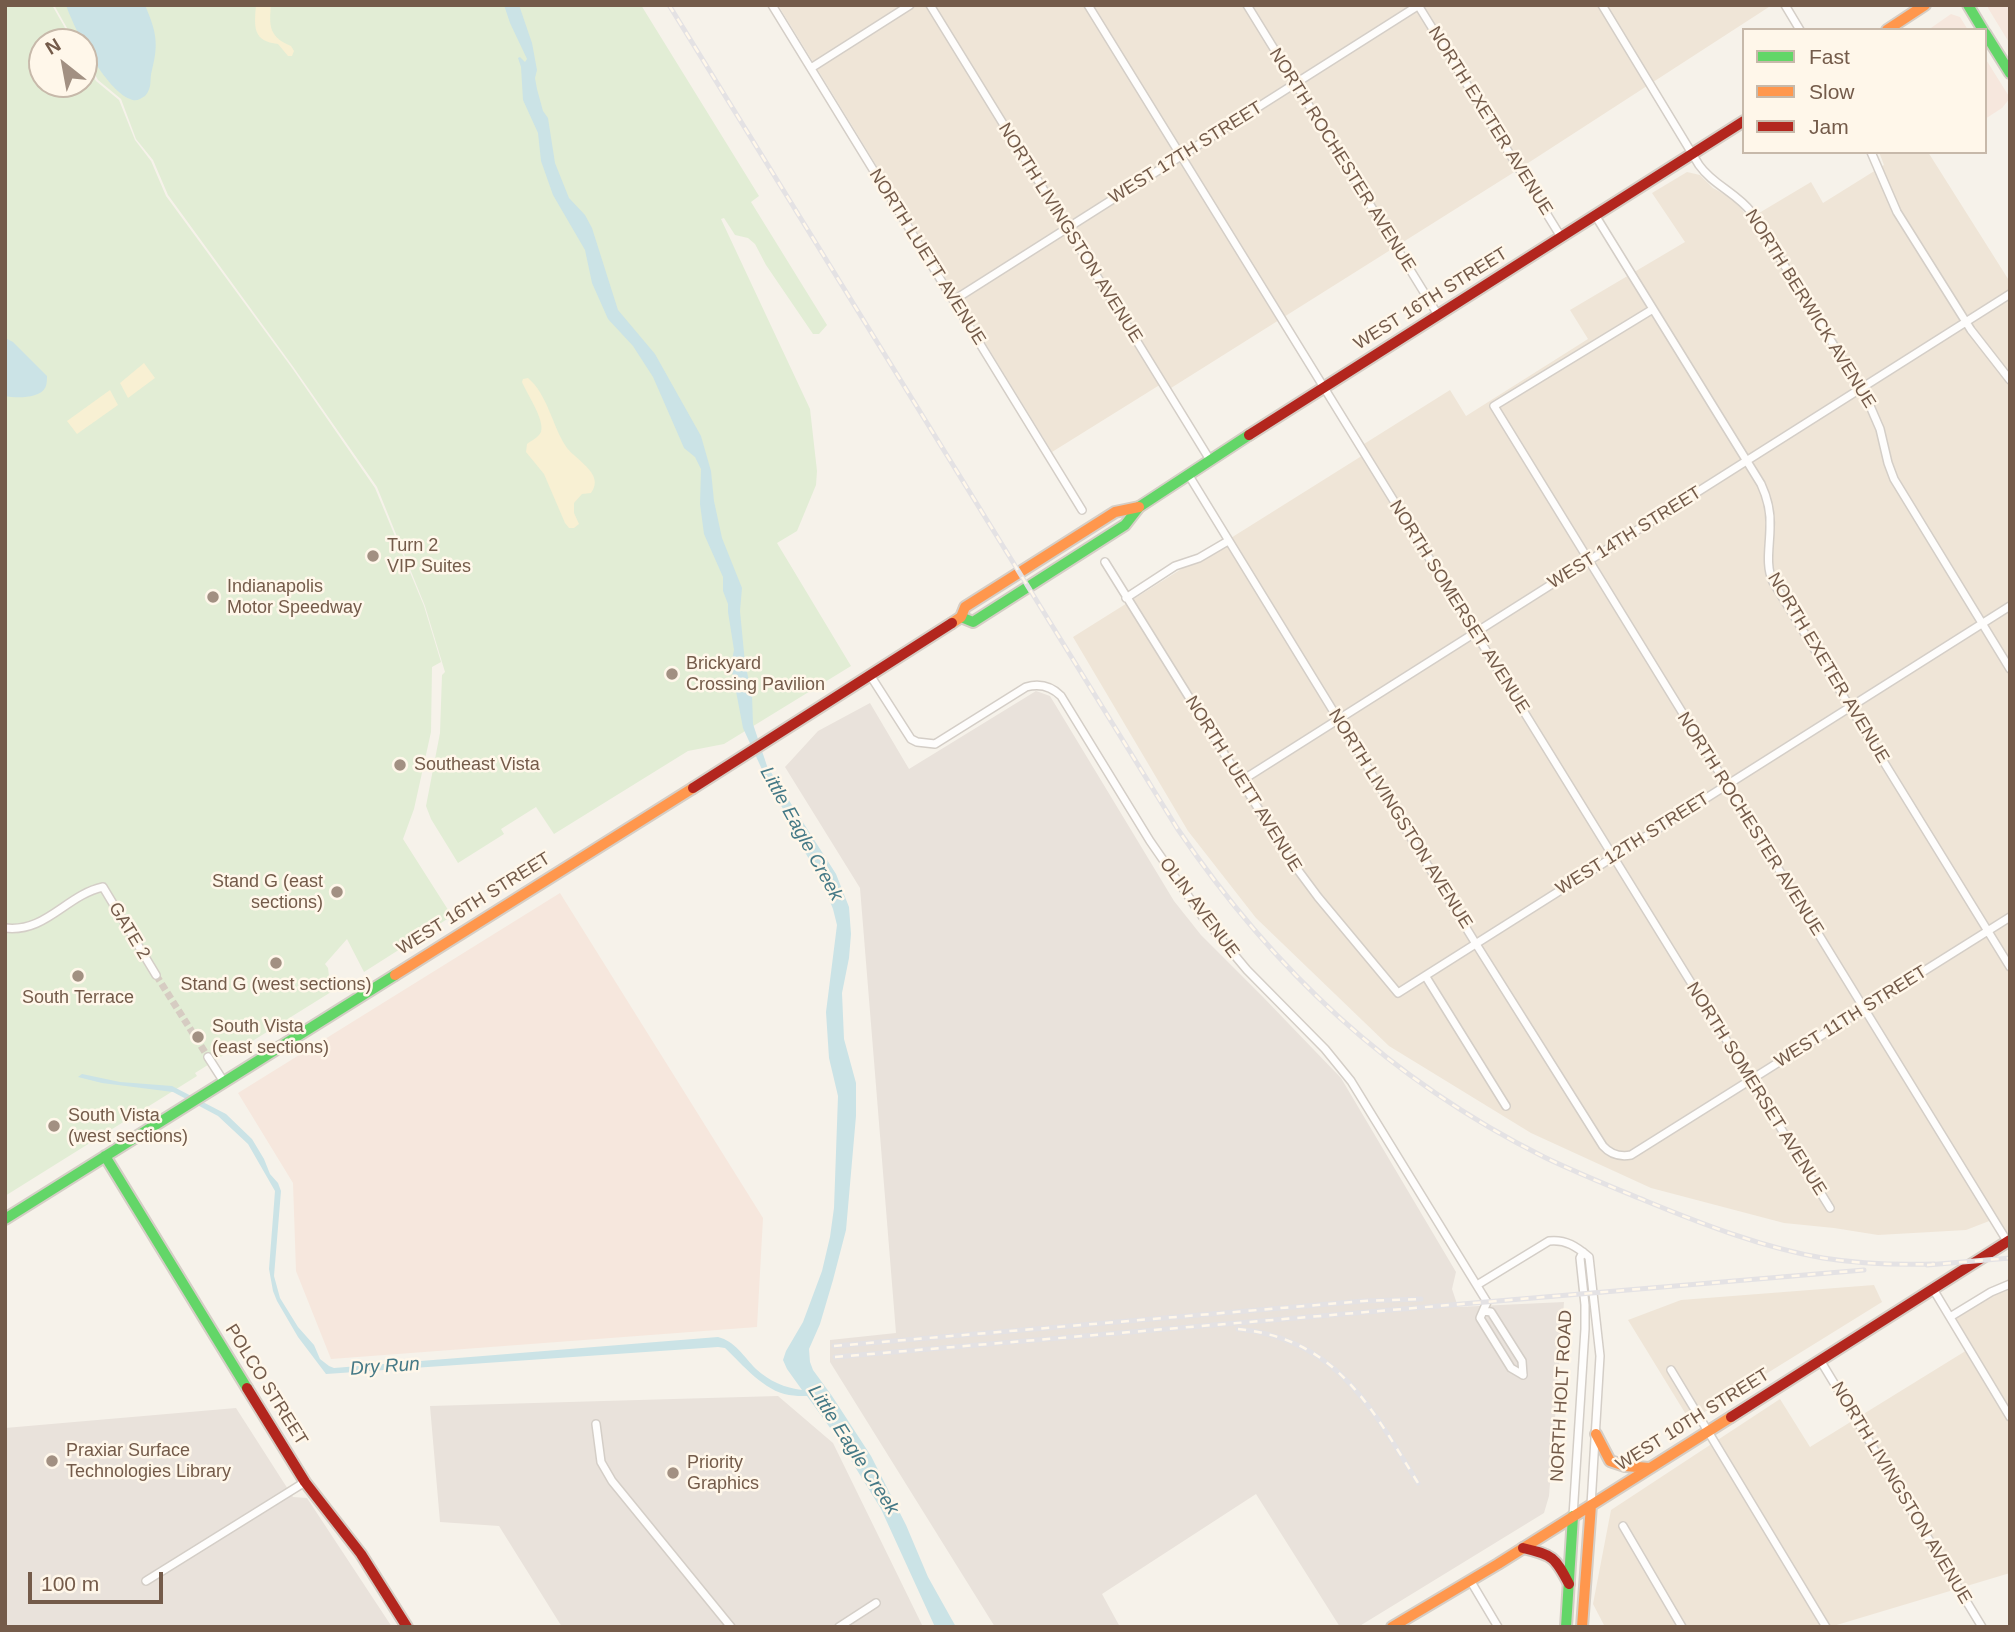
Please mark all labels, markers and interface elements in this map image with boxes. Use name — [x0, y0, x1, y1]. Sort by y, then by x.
street label: NORTH EXETER AVENUE — [1423, 23, 1557, 219]
north arrow — [28, 28, 98, 98]
legend — [1742, 28, 1987, 154]
text: N — [42, 34, 64, 59]
street label: NORTH ROCHESTER AVENUE — [1264, 44, 1420, 276]
text: Fast — [1809, 45, 1850, 68]
text: Slow — [1809, 80, 1855, 103]
street label: WEST 17TH STREET — [1105, 97, 1267, 209]
text: Jam — [1809, 115, 1849, 138]
street label: NORTH LIVINGSTON AVENUE — [993, 119, 1147, 347]
street label: NORTH LUETT AVENUE — [864, 165, 990, 349]
street label: NORTH BERWICK AVENUE — [1740, 206, 1880, 412]
street label: WEST 16TH STREET — [1350, 243, 1512, 355]
street label: WEST 14TH STREET — [1544, 482, 1706, 594]
street label: NORTH SOMERSET AVENUE — [1384, 496, 1534, 718]
place label: Turn 2 VIP Suites — [387, 535, 471, 578]
marker: Turn 2 VIP Suites — [365, 548, 381, 564]
street label: NORTH EXETER AVENUE — [1763, 569, 1893, 767]
place label: Indianapolis Motor Speedway — [227, 576, 362, 618]
marker: Indianapolis Motor Speedway — [205, 589, 221, 605]
place label: Brickyard Crossing Pavilion — [686, 653, 825, 696]
marker: Brickyard Crossing Pavilion — [664, 666, 680, 682]
street label: NORTH LUETT AVENUE — [1180, 692, 1306, 876]
street label: NORTH LIVINGSTON AVENUE — [1323, 705, 1477, 933]
street label: NORTH ROCHESTER AVENUE — [1672, 708, 1828, 940]
place label: Southeast Vista — [414, 754, 540, 776]
marker: Southeast Vista — [392, 757, 408, 773]
water label: Little Eagle Creek — [755, 763, 847, 905]
street label: WEST 12TH STREET — [1552, 788, 1714, 900]
street label: WEST 16TH STREET — [393, 848, 555, 960]
street label: OLIN AVENUE — [1154, 854, 1244, 962]
place label: Stand G (east sections) — [212, 871, 323, 914]
marker: Stand G (east sections) — [329, 884, 345, 900]
street label: GATE 2 — [104, 899, 154, 963]
marker: Stand G (west sections) — [268, 955, 284, 971]
street label: WEST 11TH STREET — [1771, 961, 1931, 1073]
marker: South Terrace — [70, 968, 86, 984]
place label: Stand G (west sections) — [180, 974, 372, 996]
street label: NORTH SOMERSET AVENUE — [1681, 978, 1831, 1200]
place label: South Terrace — [22, 987, 134, 1009]
place label: South Vista (east sections) — [212, 1016, 329, 1058]
marker: South Vista (east sections) — [190, 1029, 206, 1045]
place label: South Vista (west sections) — [68, 1105, 188, 1148]
marker: South Vista (west sections) — [46, 1118, 62, 1134]
street label: NORTH HOLT ROAD — [1547, 1309, 1577, 1483]
street label: POLCO STREET — [220, 1320, 312, 1450]
water label: Dry Run — [349, 1353, 421, 1381]
street label: WEST 10TH STREET — [1612, 1364, 1774, 1476]
street label: NORTH LIVINGSTON AVENUE — [1826, 1378, 1976, 1608]
water label: Little Eagle Creek — [803, 1381, 903, 1519]
place label: Praxiar Surface Technologies Library — [66, 1440, 231, 1482]
place label: Priority Graphics — [687, 1452, 759, 1494]
marker: Praxiar Surface Technologies Library — [44, 1453, 60, 1469]
marker: Priority Graphics — [665, 1465, 681, 1481]
scale bar — [32, 1558, 166, 1602]
text: 100 m — [41, 1572, 99, 1595]

